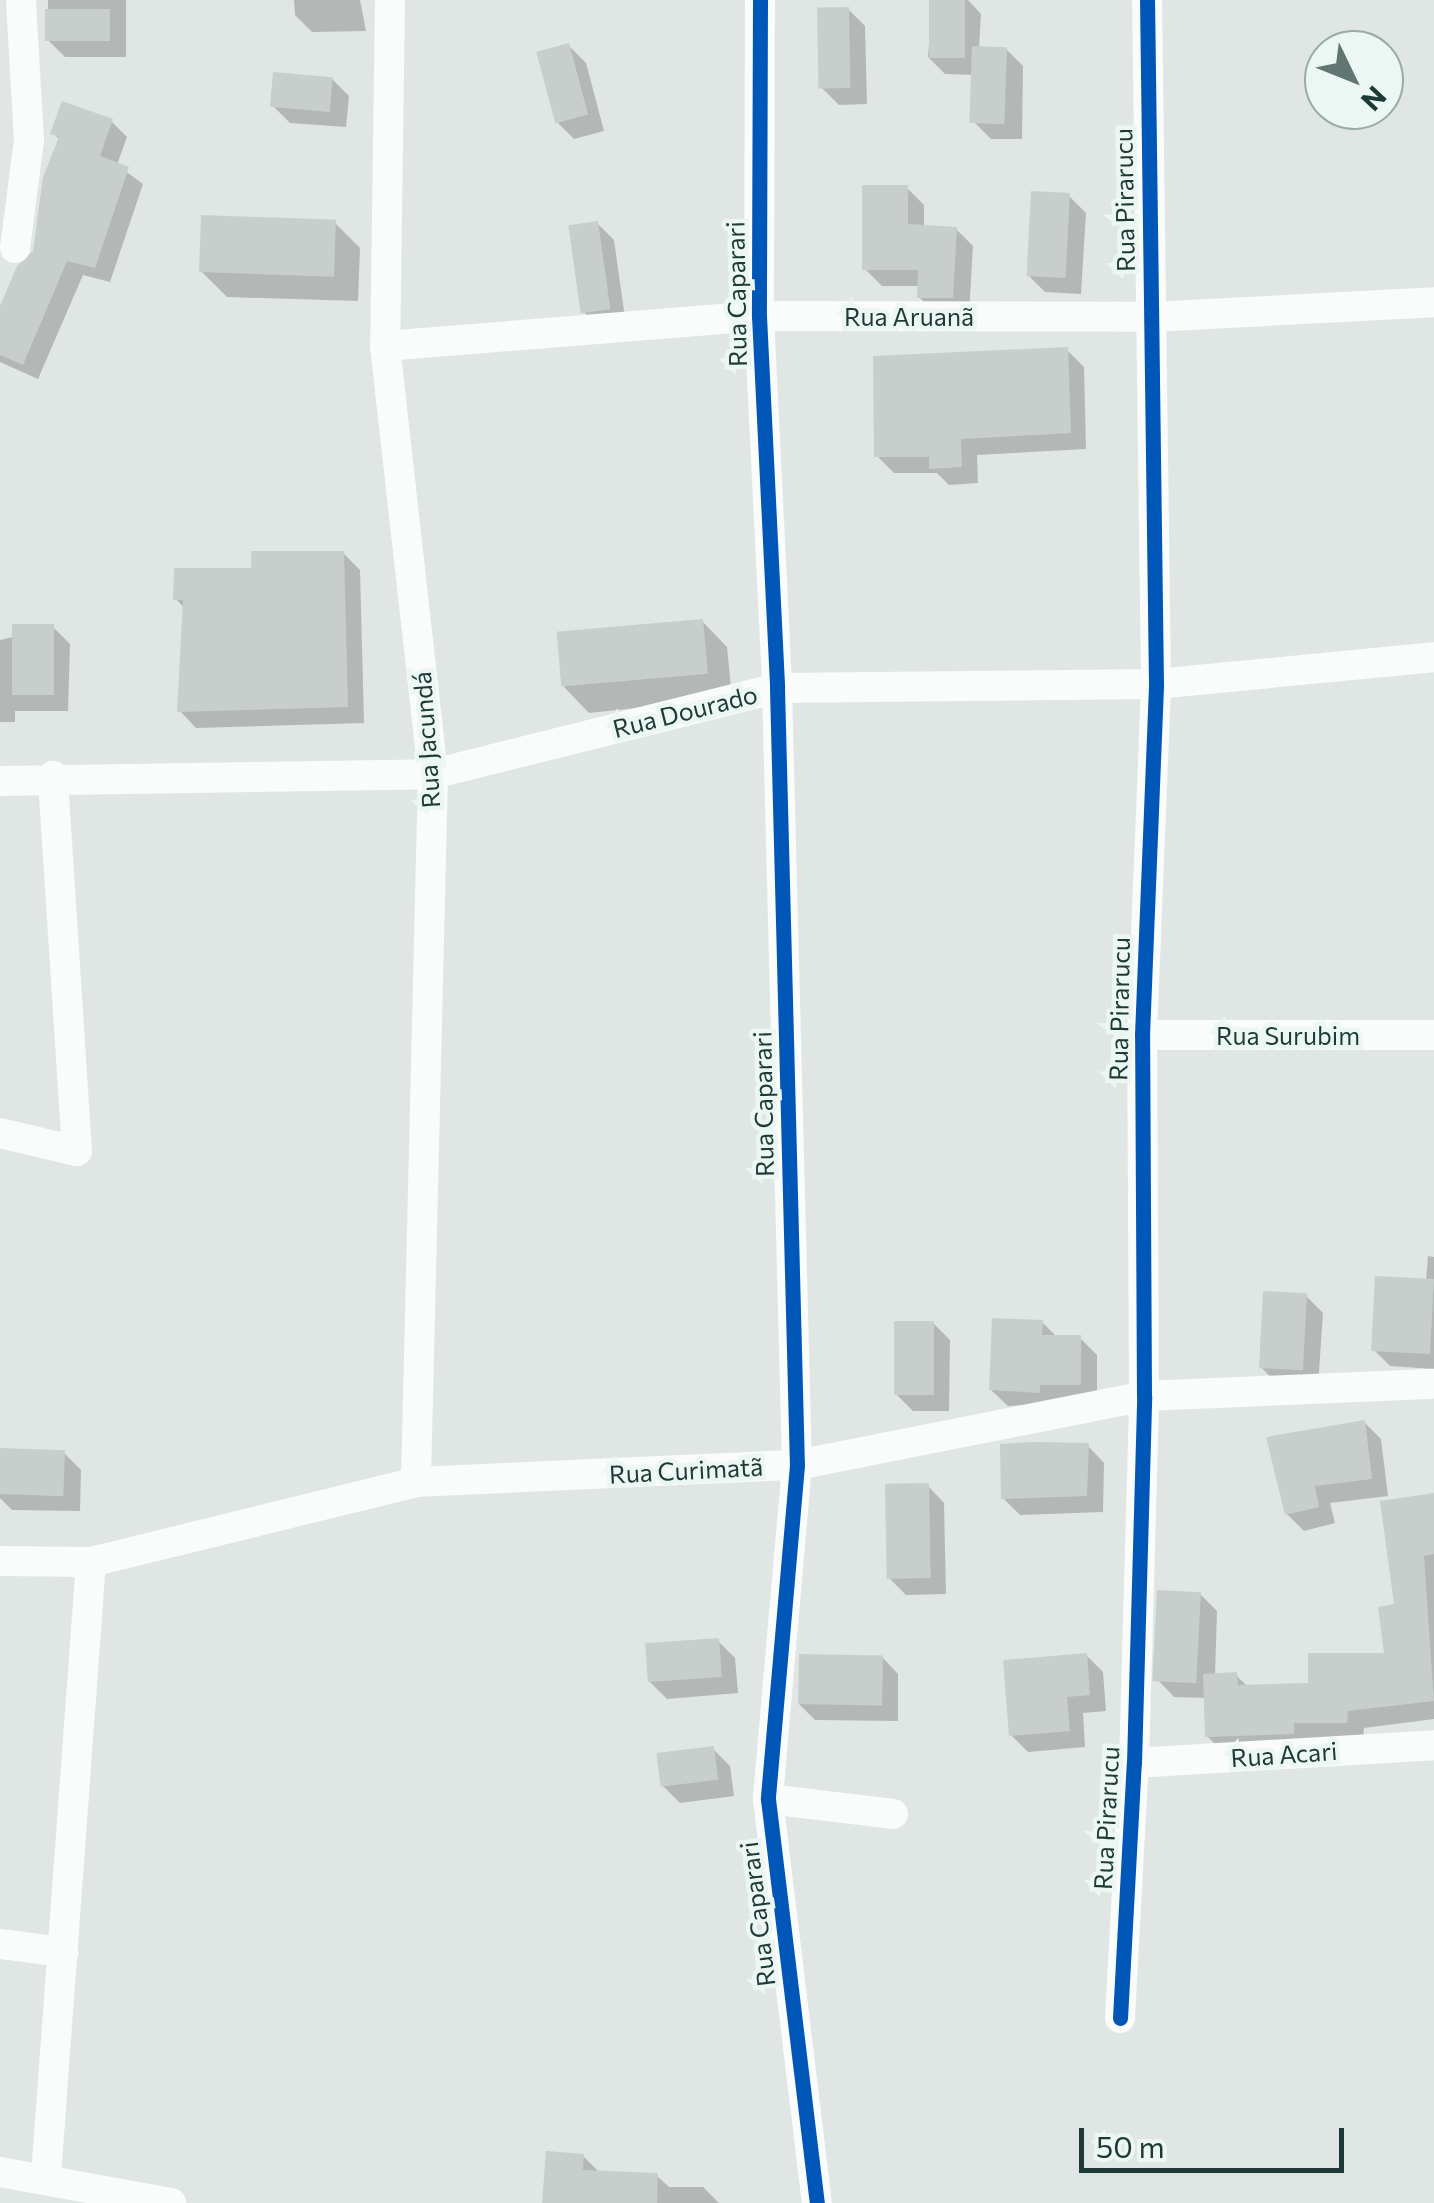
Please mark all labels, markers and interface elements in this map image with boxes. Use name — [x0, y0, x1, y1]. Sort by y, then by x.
north arrow — [1304, 30, 1404, 130]
text: N — [1355, 80, 1394, 118]
street label: Rua Pirarucu — [1108, 128, 1140, 272]
street label: Rua Caparari — [720, 221, 752, 367]
street label: Rua Aruanã — [844, 301, 974, 331]
street label: Rua Jacundá — [406, 671, 446, 809]
street label: Rua Dourado — [610, 679, 760, 743]
street label: Rua Pirarucu — [1103, 937, 1135, 1081]
street label: Rua Surubim — [1216, 1020, 1360, 1050]
street label: Rua Caparari — [747, 1031, 779, 1177]
street label: Rua Curimatã — [608, 1451, 764, 1489]
street label: Rua Acari — [1230, 1735, 1338, 1773]
street label: Rua Pirarucu — [1087, 1745, 1125, 1891]
street label: Rua Caparari — [733, 1840, 781, 1988]
scale bar — [1084, 2108, 1349, 2170]
text: 50 m — [1096, 2127, 1165, 2164]

